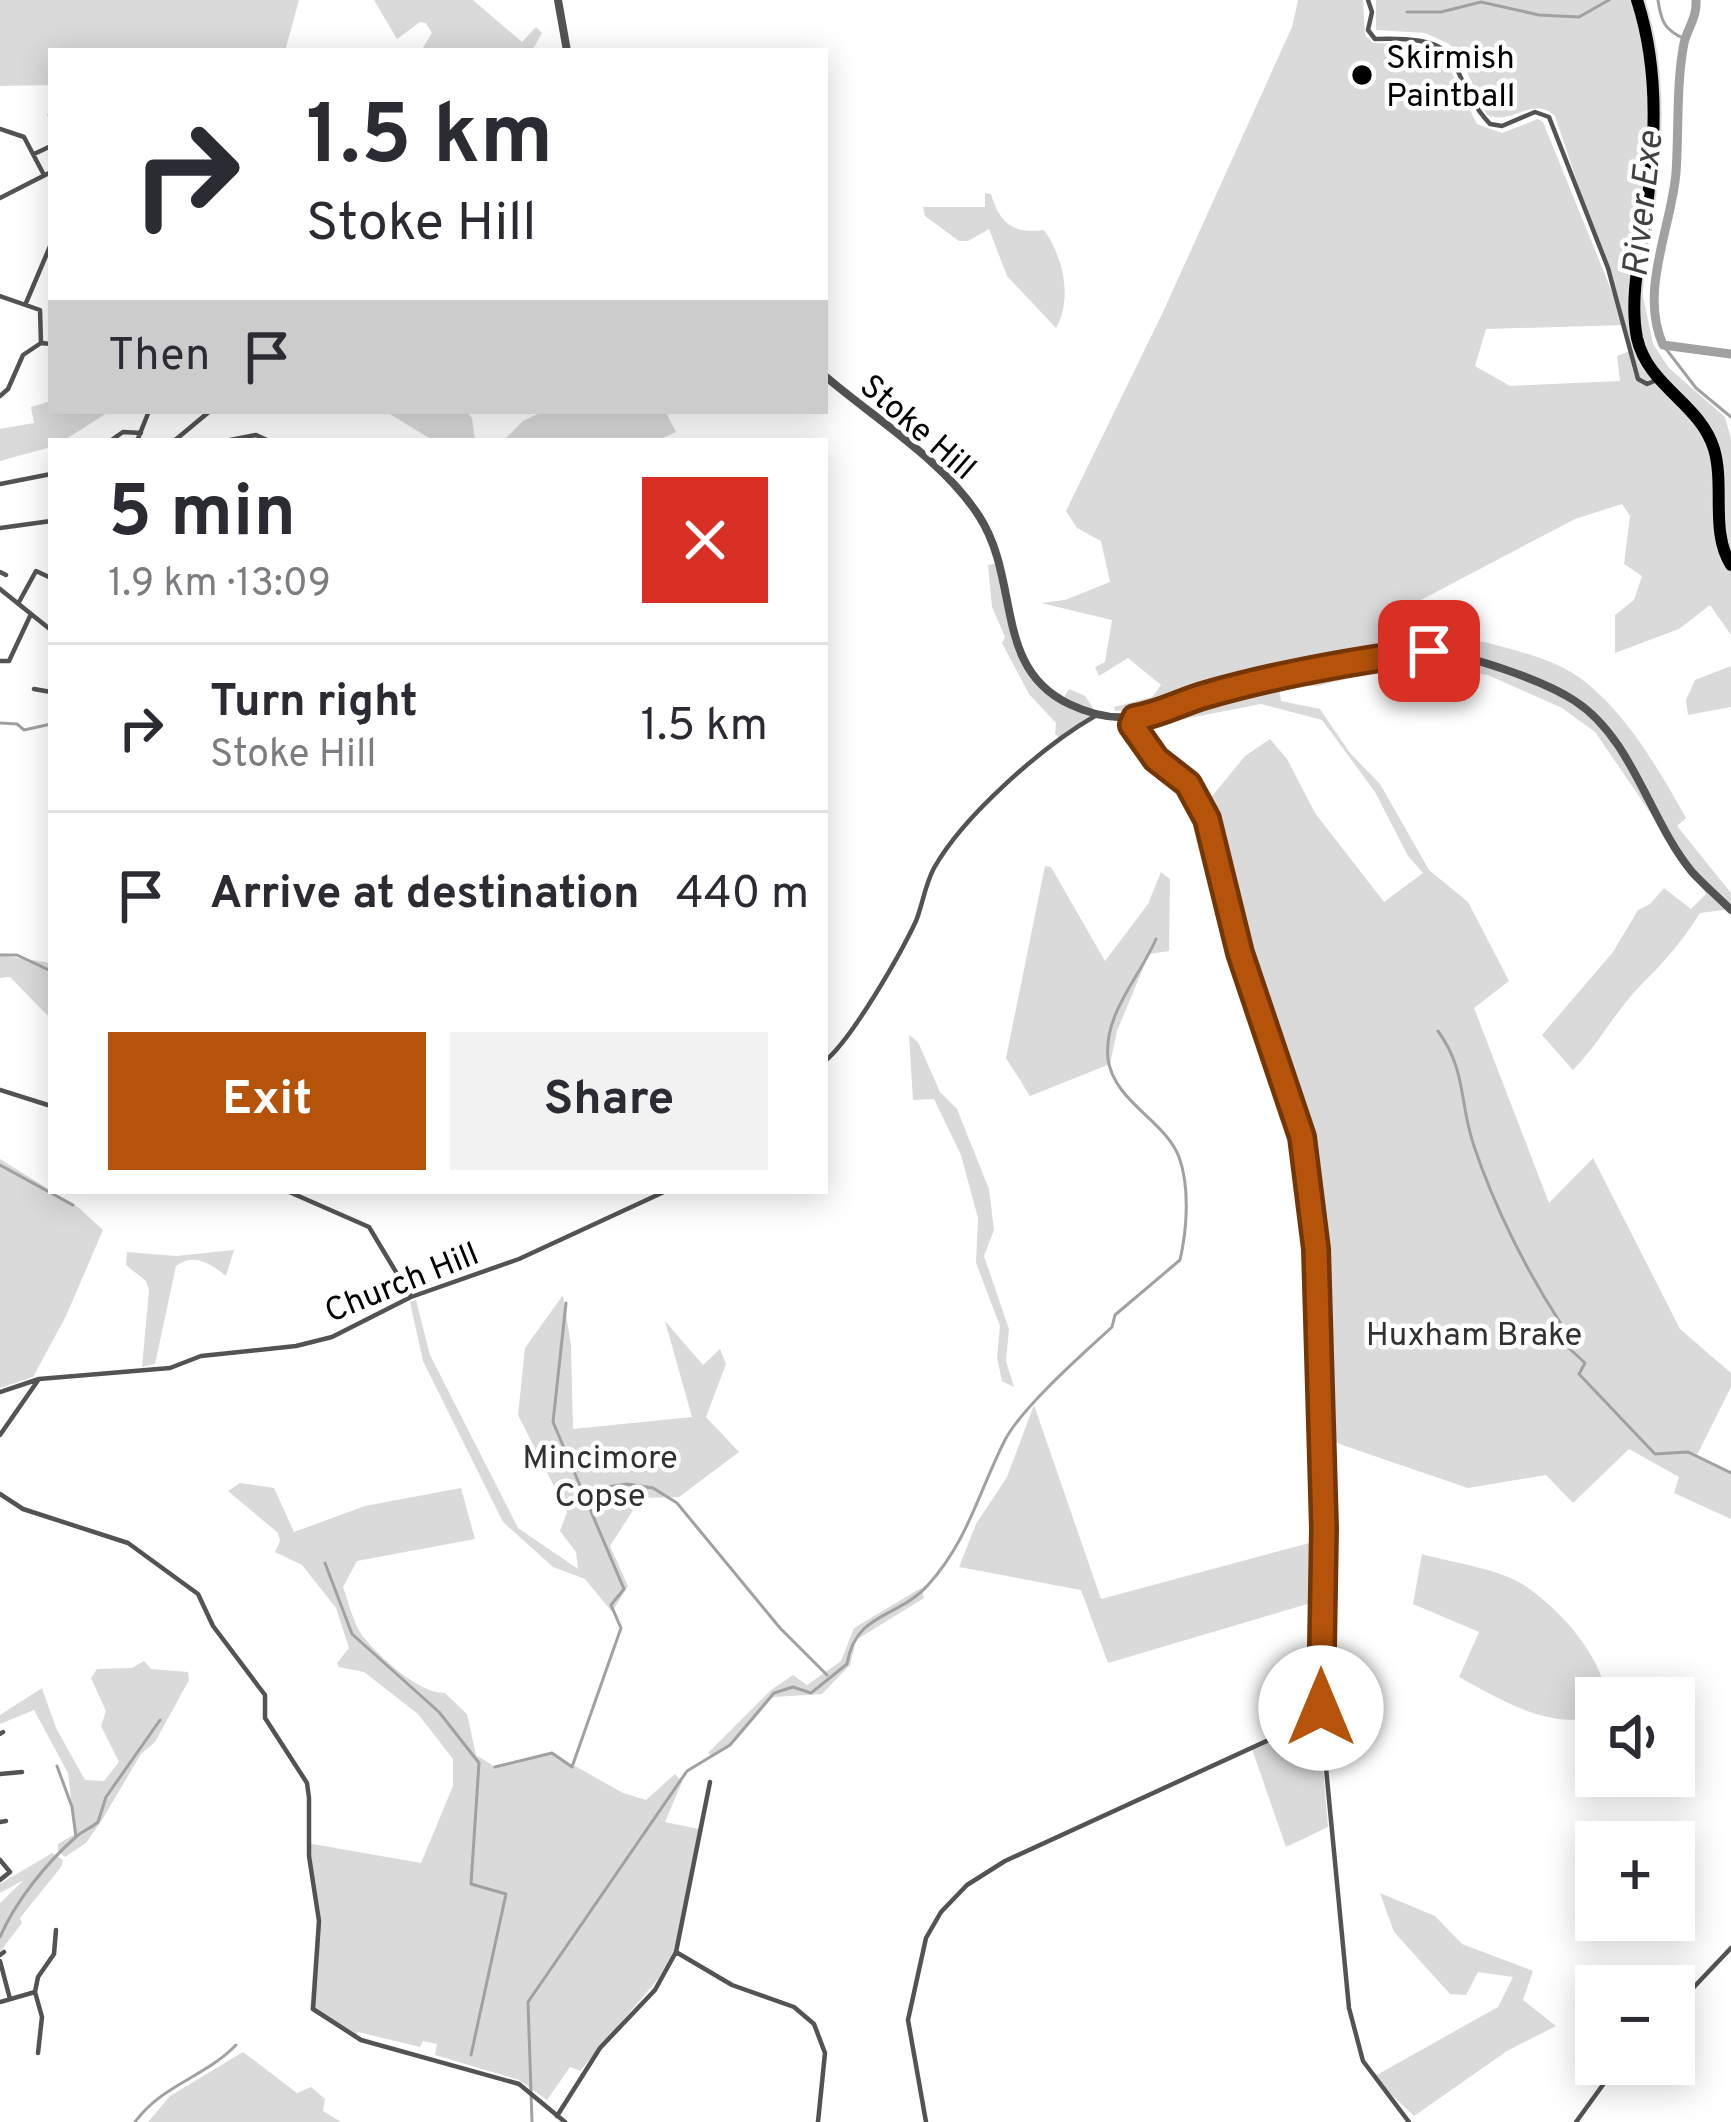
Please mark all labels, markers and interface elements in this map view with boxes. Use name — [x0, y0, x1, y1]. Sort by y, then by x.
place label: Skirmish Paintball — [1386, 39, 1515, 119]
marker: Skirmish Paintball — [1349, 62, 1375, 88]
text: 1.5 km — [306, 87, 553, 193]
icon: right — [108, 96, 264, 252]
water label: River Exe — [1614, 129, 1676, 280]
text: Stoke Hill — [306, 191, 536, 260]
icon: arrive — [234, 324, 300, 390]
text: Then — [108, 329, 210, 386]
street label: Stoke Hill — [849, 367, 983, 491]
text: 5 min — [108, 470, 296, 562]
button: close — [642, 477, 768, 603]
text: 1.9 km · 13:09 — [108, 561, 331, 610]
pin — [1378, 600, 1480, 702]
icon: arrive — [1396, 618, 1462, 684]
text: Turn right — [210, 675, 418, 732]
icon: right — [108, 695, 174, 761]
text: 1.5 km — [641, 699, 768, 756]
text: Stoke Hill — [210, 732, 376, 781]
icon: arrive — [108, 863, 174, 929]
text: Arrive at destination — [210, 867, 640, 924]
text: 440 m — [676, 867, 809, 924]
button: Exit — [108, 1032, 426, 1170]
button: Share — [450, 1032, 768, 1170]
street label: Church Hill — [319, 1235, 486, 1335]
park label: Huxham Brake — [1366, 1316, 1582, 1358]
park label: Mincimore Copse — [522, 1439, 678, 1519]
position arrow — [1258, 1645, 1384, 1771]
map controls — [1575, 1677, 1695, 2085]
button: sound — [1575, 1677, 1695, 1797]
button: + — [1575, 1821, 1695, 1941]
button: − — [1575, 1965, 1695, 2085]

